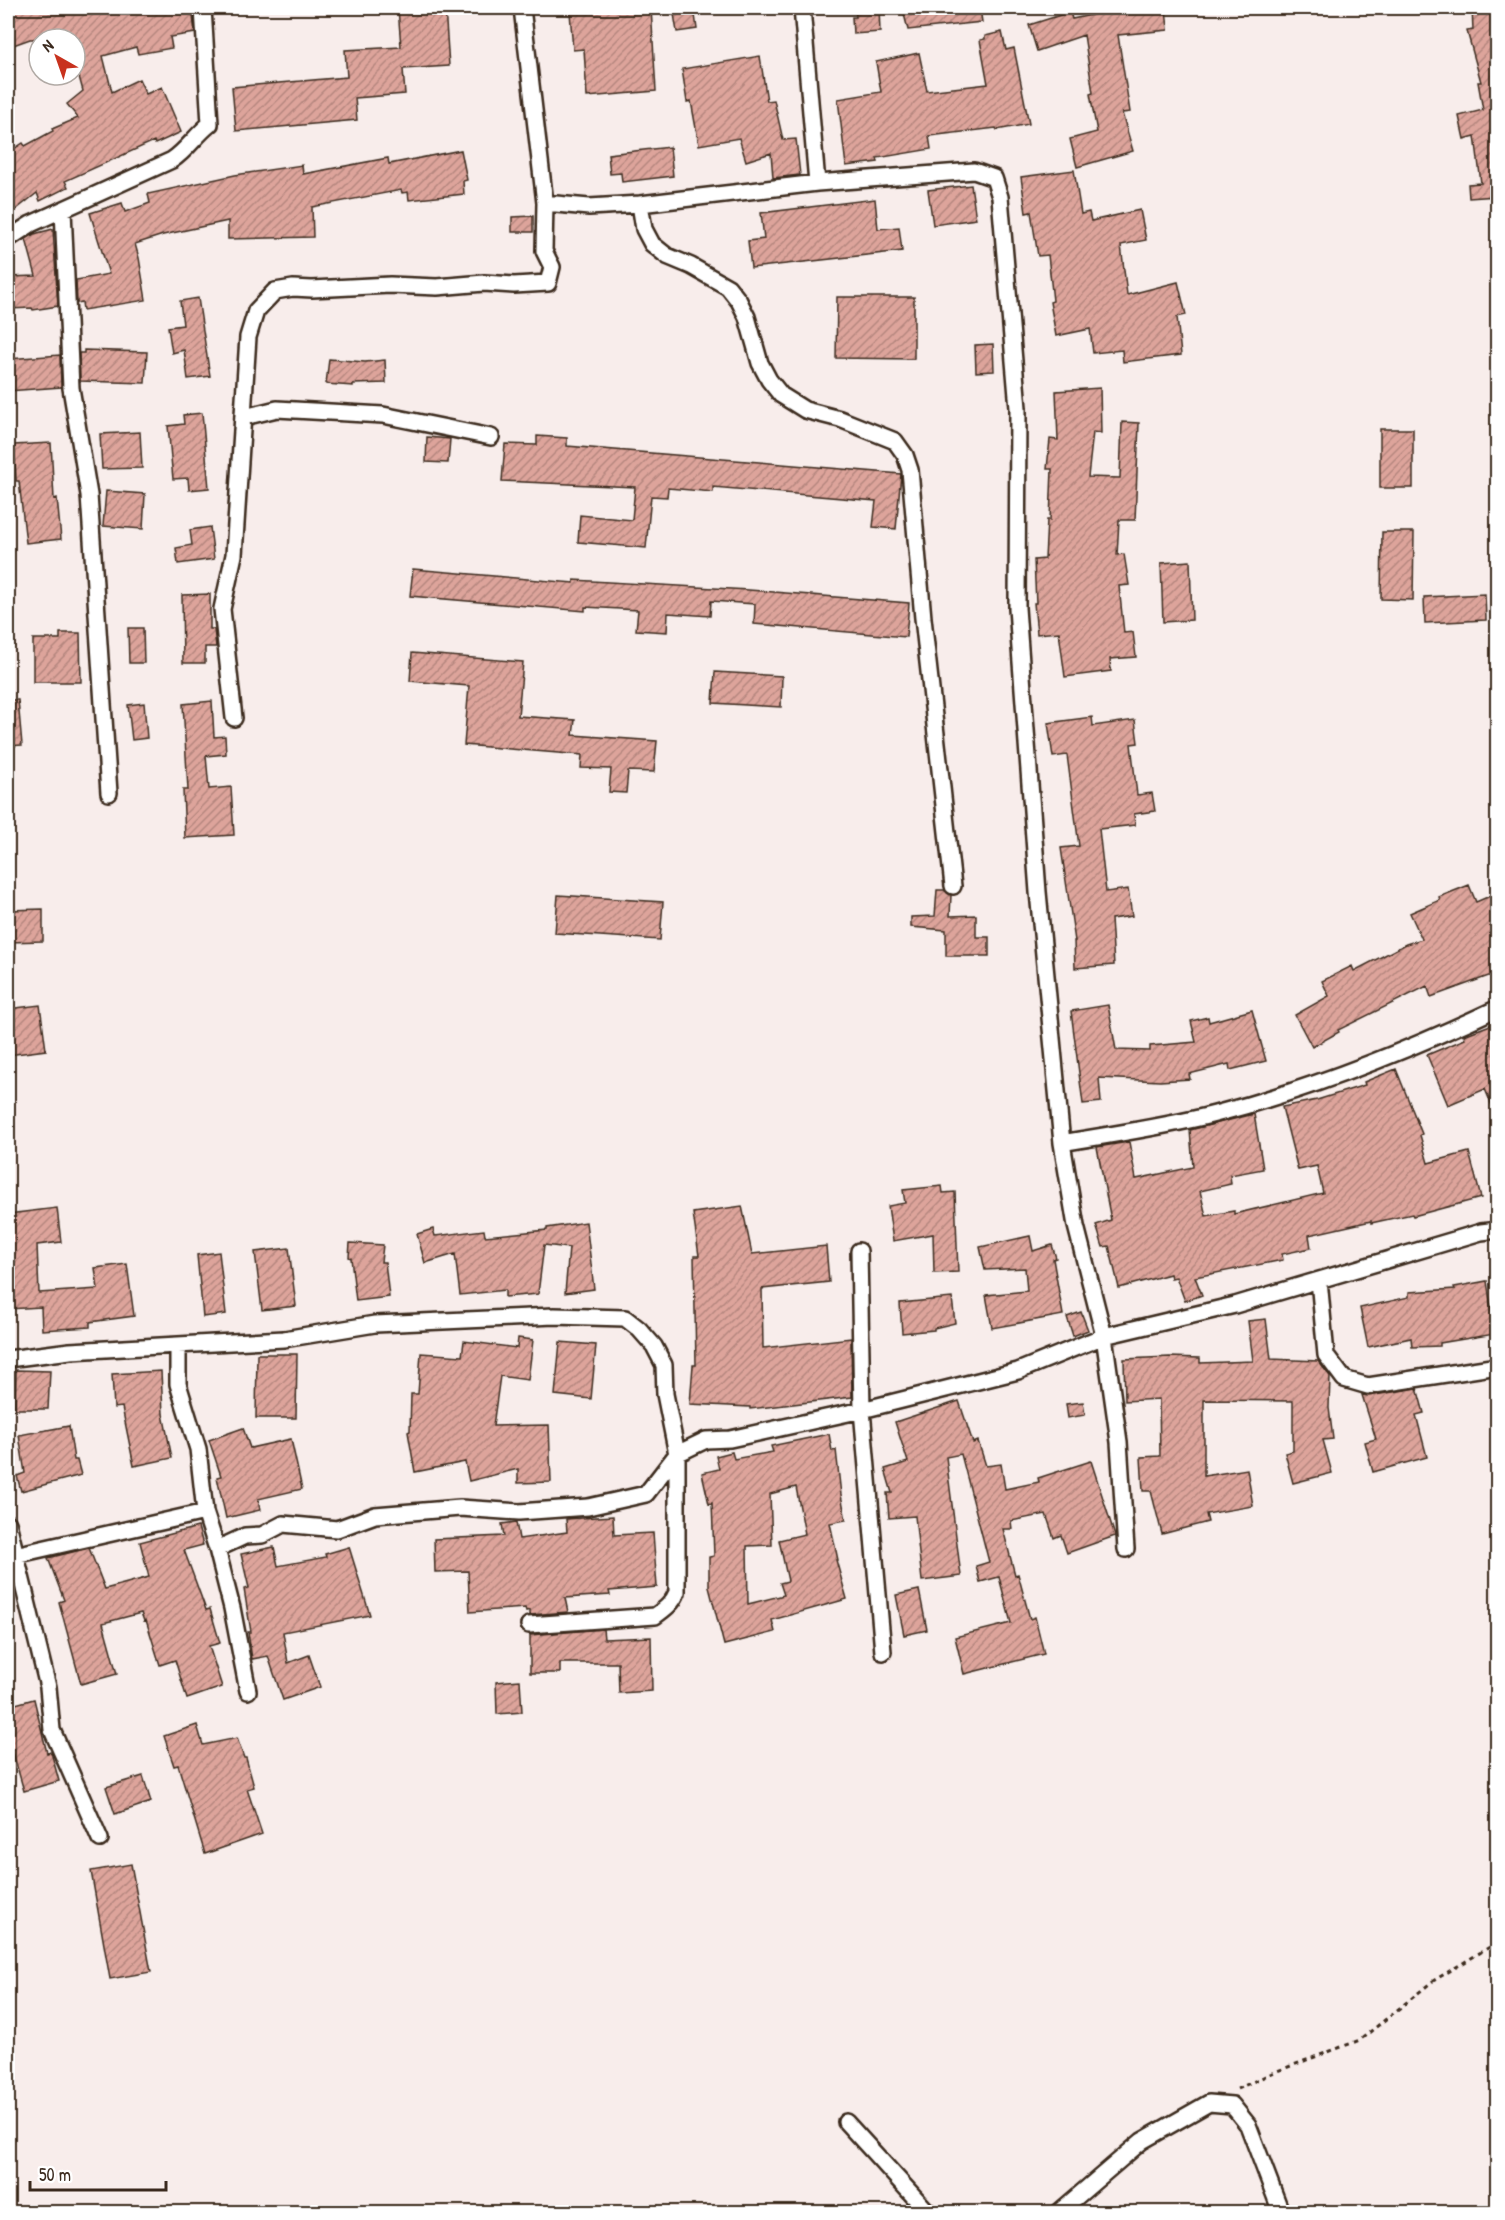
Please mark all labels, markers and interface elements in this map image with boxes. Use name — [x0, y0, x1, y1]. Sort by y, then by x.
north arrow — [27, 27, 87, 87]
text: N — [37, 34, 58, 57]
scale bar — [30, 2154, 166, 2192]
text: 50 m — [39, 2162, 71, 2187]

